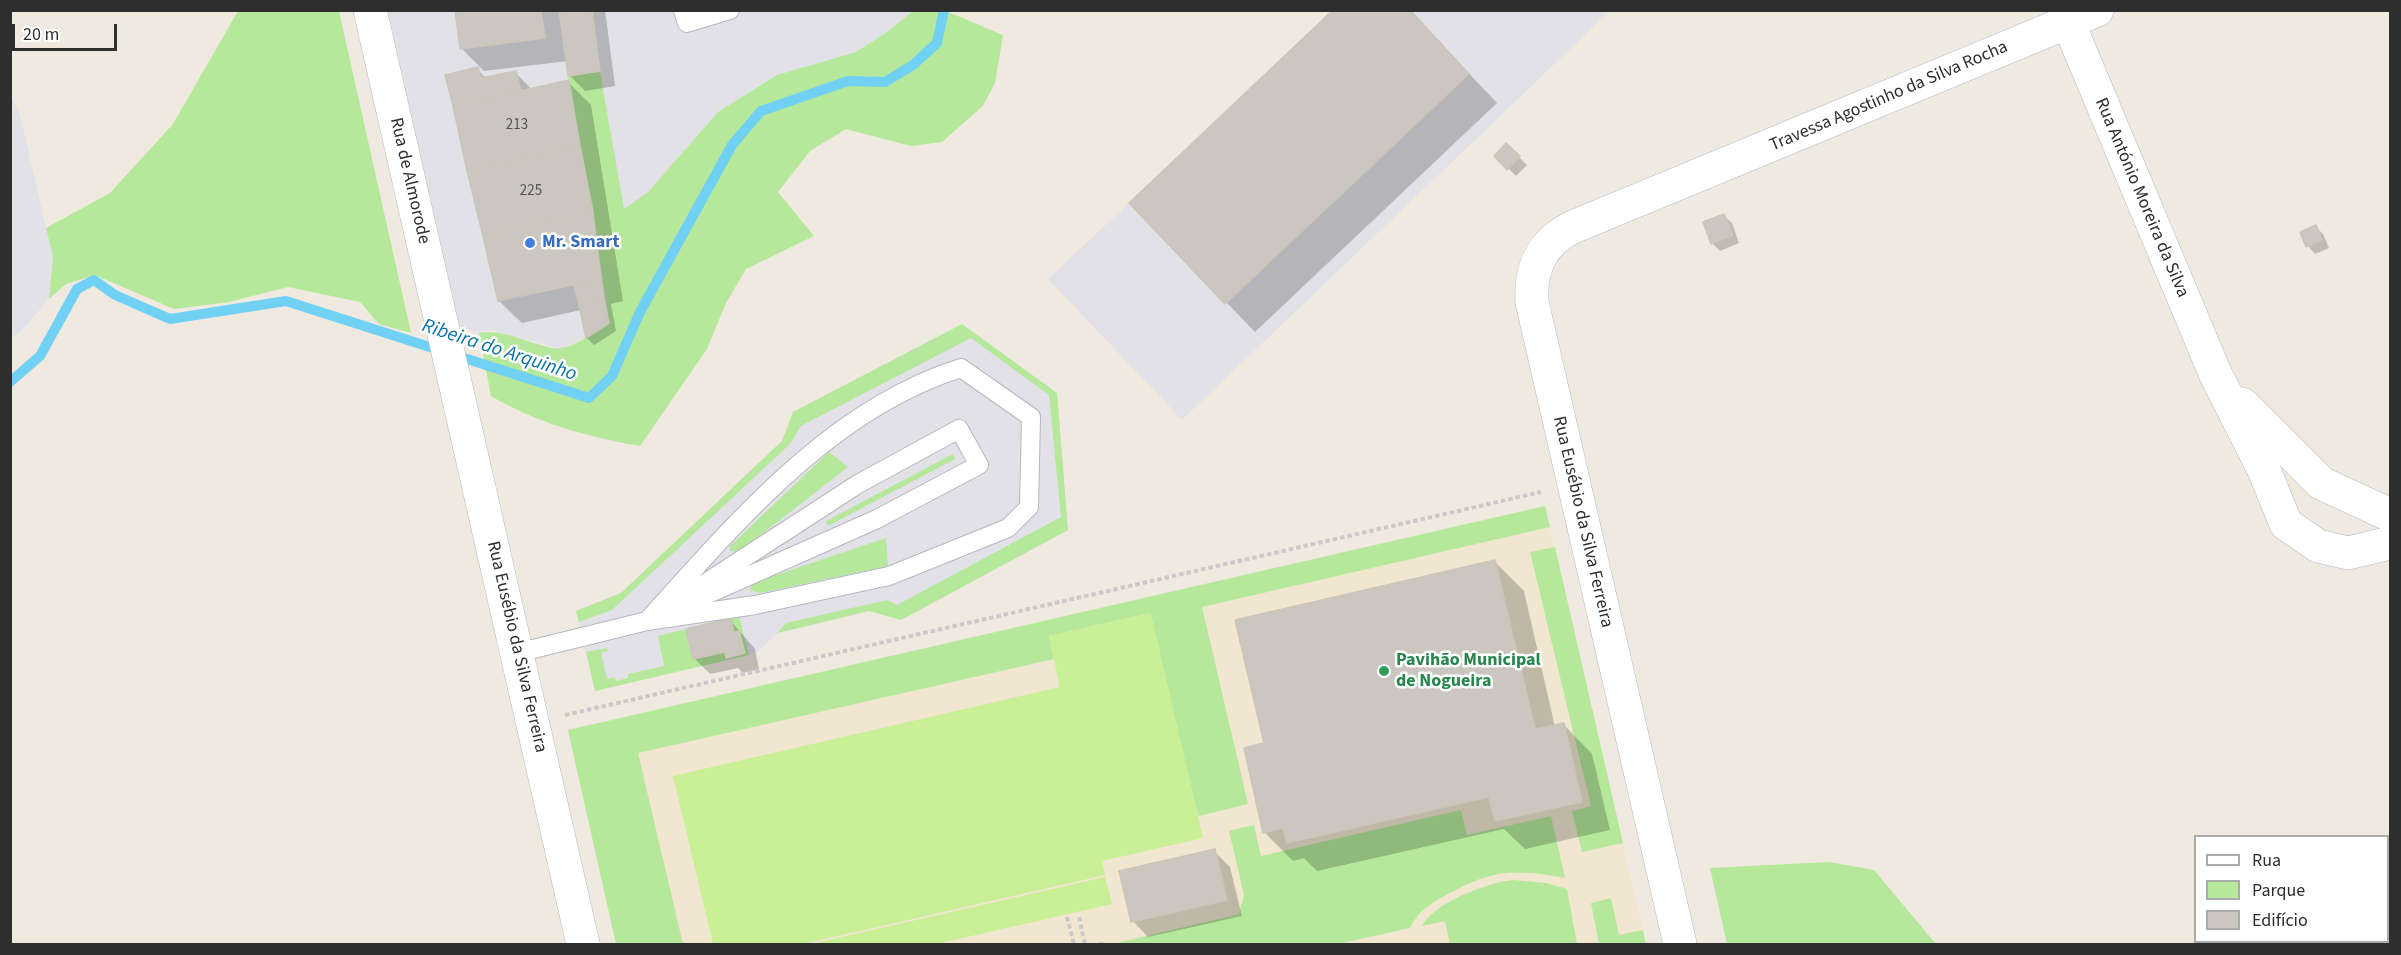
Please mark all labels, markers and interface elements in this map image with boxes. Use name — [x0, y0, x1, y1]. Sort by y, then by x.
scale bar — [15, 12, 120, 50]
text: 20 m — [23, 22, 59, 47]
street label: Travessa Agostinho da Silva Rocha — [1767, 37, 2011, 157]
street label: Rua António Moreira da Silva — [2089, 95, 2193, 301]
street label: Rua de Almorode — [384, 116, 434, 246]
house number: 213 — [506, 117, 528, 135]
house number: 225 — [520, 183, 542, 201]
place label: Mr. Smart — [542, 232, 619, 254]
marker: Mr. Smart — [523, 236, 537, 250]
water label: Ribeira do Arquinho — [419, 315, 579, 387]
street label: Rua Eusébio da Silva Ferreira — [1547, 414, 1617, 630]
street label: Rua Eusébio da Silva Ferreira — [481, 539, 551, 755]
place label: Pavihão Municipal de Nogueira — [1396, 650, 1541, 692]
marker: Pavihão Municipal de Nogueira — [1377, 664, 1391, 678]
legend — [2194, 835, 2389, 943]
text: Rua — [2252, 848, 2281, 873]
text: Parque — [2252, 878, 2305, 903]
text: Edifício — [2252, 908, 2308, 933]

